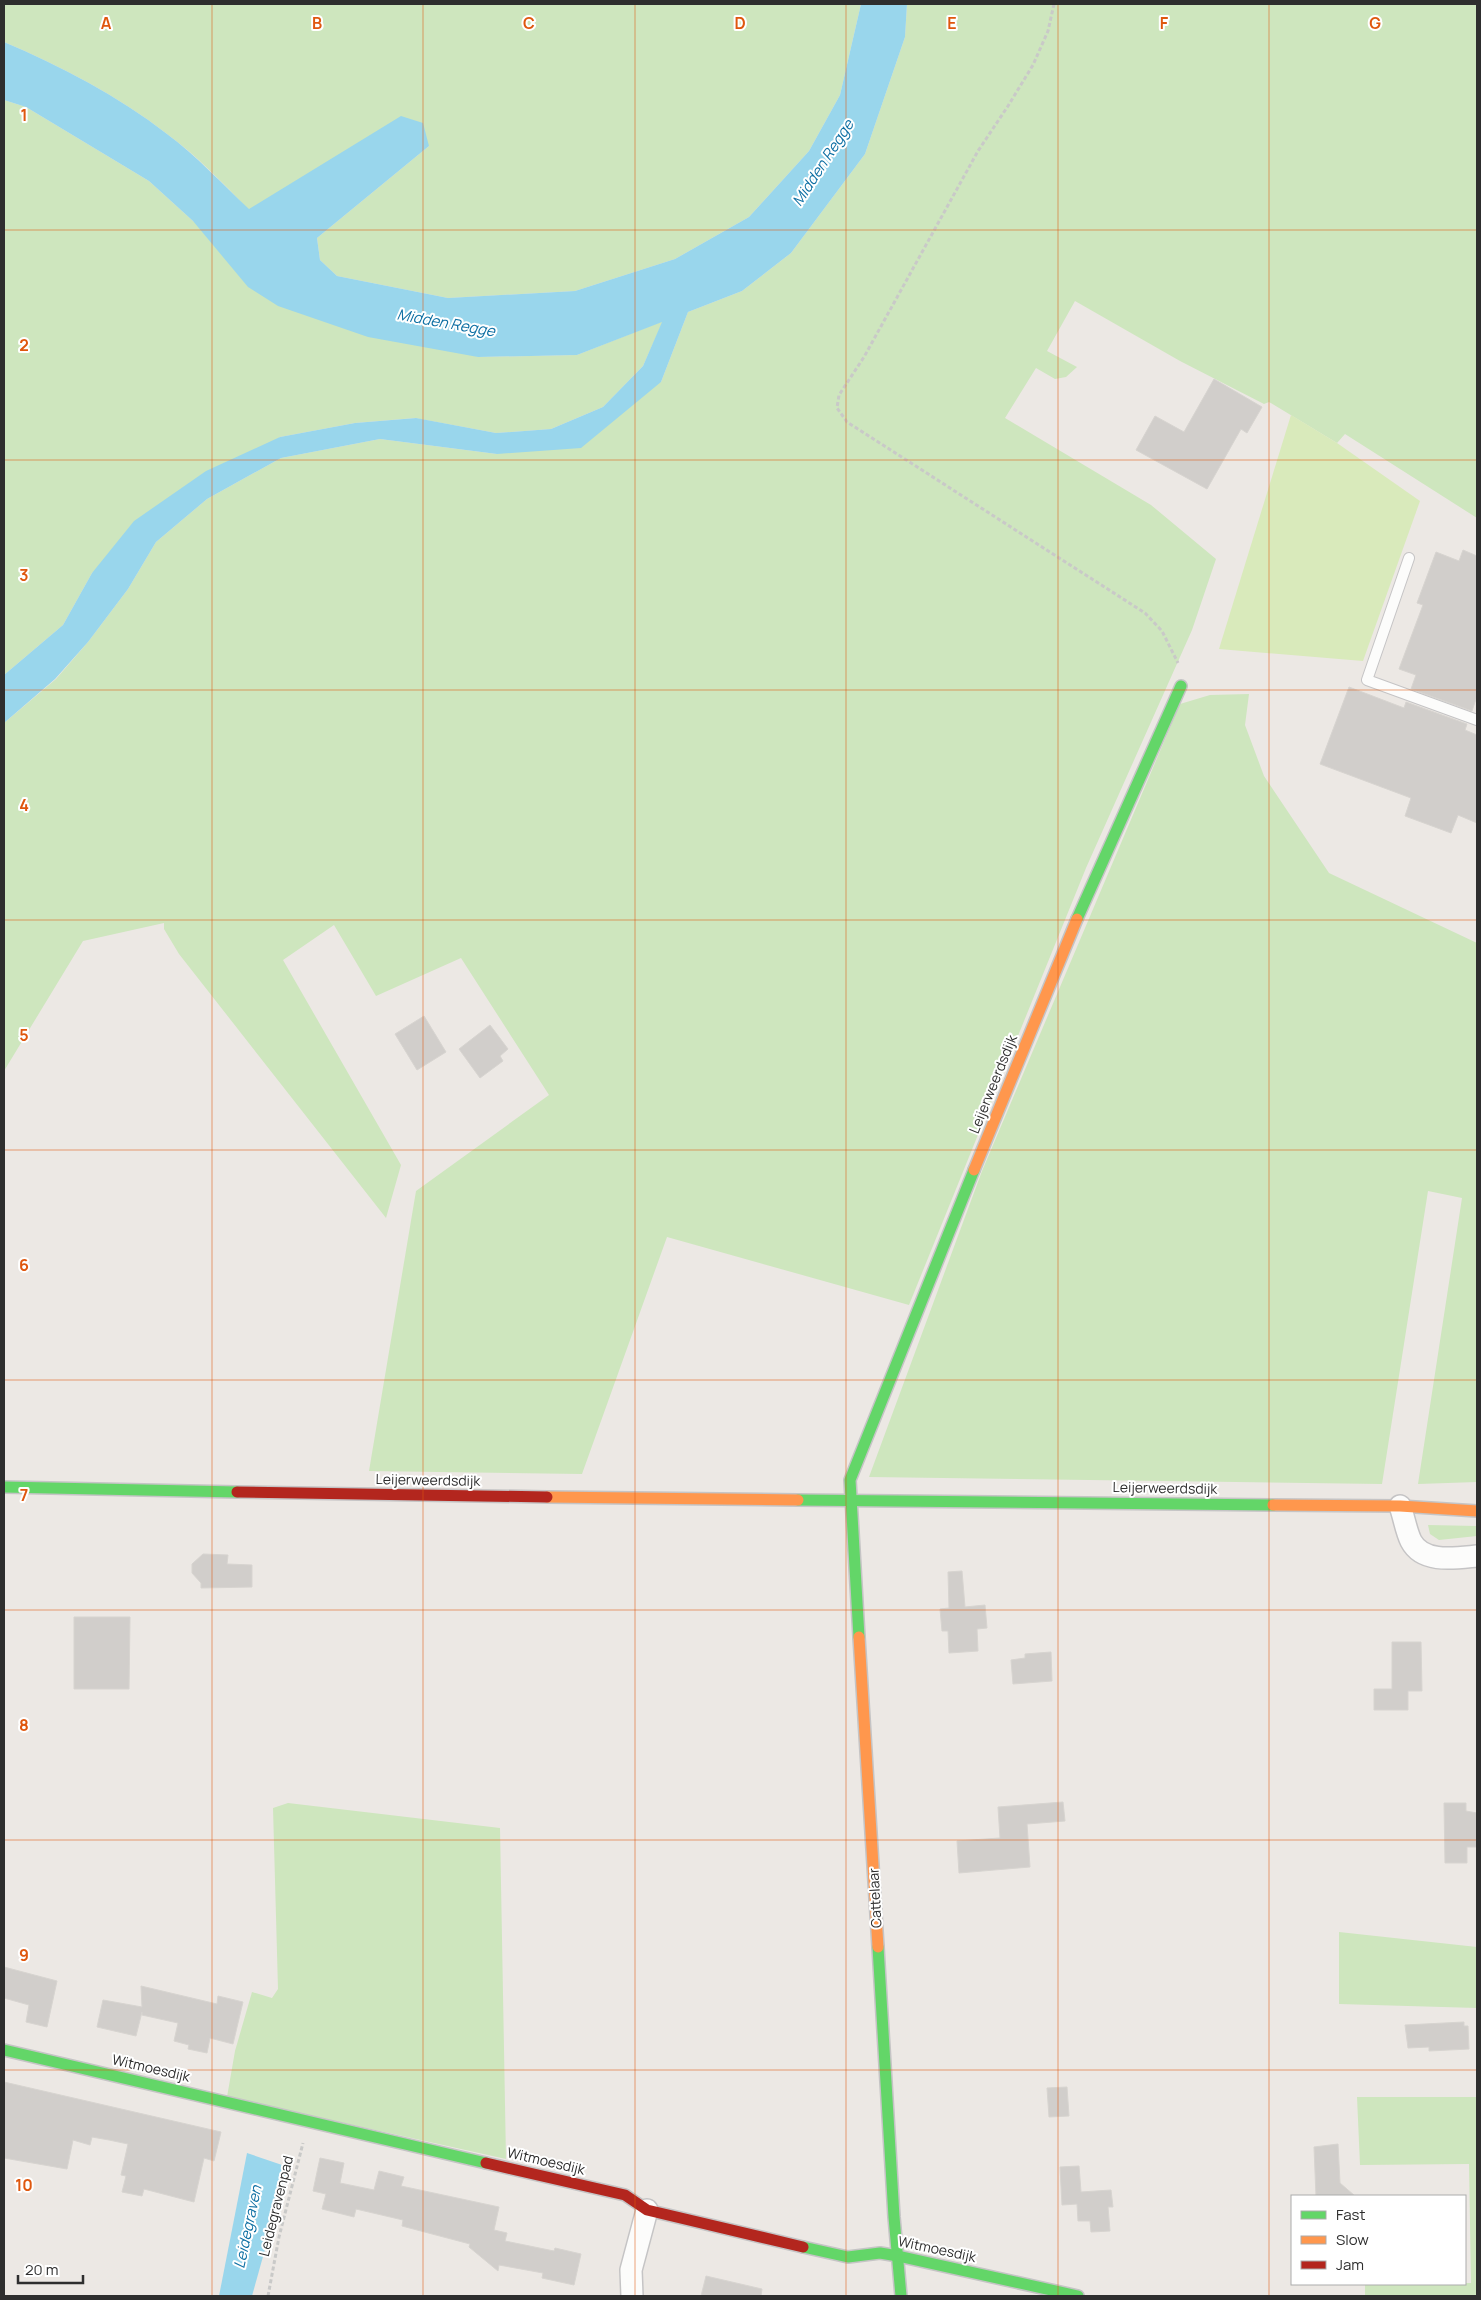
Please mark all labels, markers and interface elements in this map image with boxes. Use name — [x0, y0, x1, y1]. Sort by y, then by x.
text: A — [101, 12, 112, 34]
text: B — [312, 12, 322, 34]
text: C — [523, 12, 535, 34]
text: D — [734, 12, 746, 34]
text: E — [947, 12, 957, 34]
text: F — [1160, 12, 1169, 34]
text: G — [1369, 12, 1381, 34]
text: 1 — [20, 104, 28, 126]
water label: Midden Regge — [787, 114, 859, 210]
water label: Midden Regge — [395, 304, 498, 342]
text: 2 — [19, 334, 29, 356]
text: 3 — [19, 564, 29, 586]
text: 4 — [19, 794, 29, 816]
text: 5 — [19, 1024, 29, 1046]
street label: Leijerweerdsdijk — [964, 1031, 1021, 1136]
text: 6 — [19, 1254, 29, 1276]
street label: Leijerweerdsdijk — [375, 1469, 482, 1490]
street label: Leijerweerdsdijk — [1112, 1477, 1219, 1498]
text: 7 — [20, 1484, 28, 1506]
text: 8 — [19, 1714, 29, 1736]
street label: Cattelaar — [863, 1867, 886, 1929]
text: 9 — [19, 1944, 29, 1966]
street label: Witmoesdijk — [110, 2049, 193, 2086]
street label: Witmoesdijk — [505, 2142, 588, 2179]
street label: Leidegravenpad — [254, 2154, 297, 2258]
text: 10 — [15, 2174, 33, 2196]
water label: Leidegraven — [228, 2182, 267, 2270]
legend — [1291, 2195, 1466, 2285]
text: Fast — [1336, 2204, 1365, 2225]
text: Slow — [1336, 2229, 1369, 2250]
street label: Witmoesdijk — [896, 2231, 979, 2266]
scale bar — [18, 2252, 82, 2284]
text: Jam — [1336, 2254, 1364, 2275]
text: 20 m — [25, 2259, 58, 2280]

